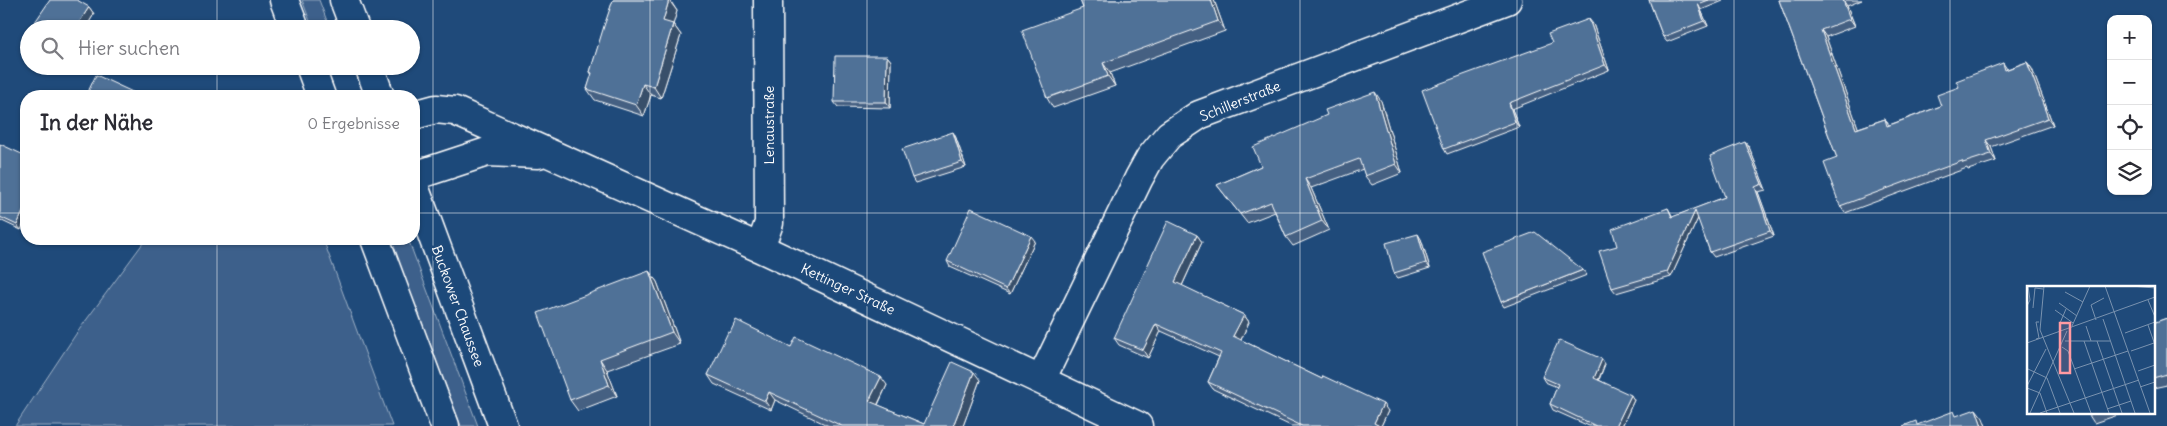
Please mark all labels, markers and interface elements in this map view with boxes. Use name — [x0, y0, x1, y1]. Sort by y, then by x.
map controls — [2107, 15, 2152, 195]
button: + — [2107, 15, 2152, 60]
search box — [20, 20, 420, 75]
icon: search — [38, 34, 66, 62]
text: Hier suchen — [78, 36, 180, 60]
button: − — [2107, 60, 2152, 105]
street label: Schillerstraße — [1197, 77, 1283, 125]
street label: Lenaustraße — [760, 86, 778, 164]
button: locate — [2107, 105, 2152, 150]
text: In der Nähe — [40, 109, 153, 136]
text: 0 Ergebnisse — [308, 113, 400, 133]
button: layers — [2107, 150, 2152, 195]
street label: Buckower Chaussee — [428, 243, 488, 369]
street label: Kettinger Straße — [798, 259, 898, 319]
inset map — [2027, 286, 2154, 414]

